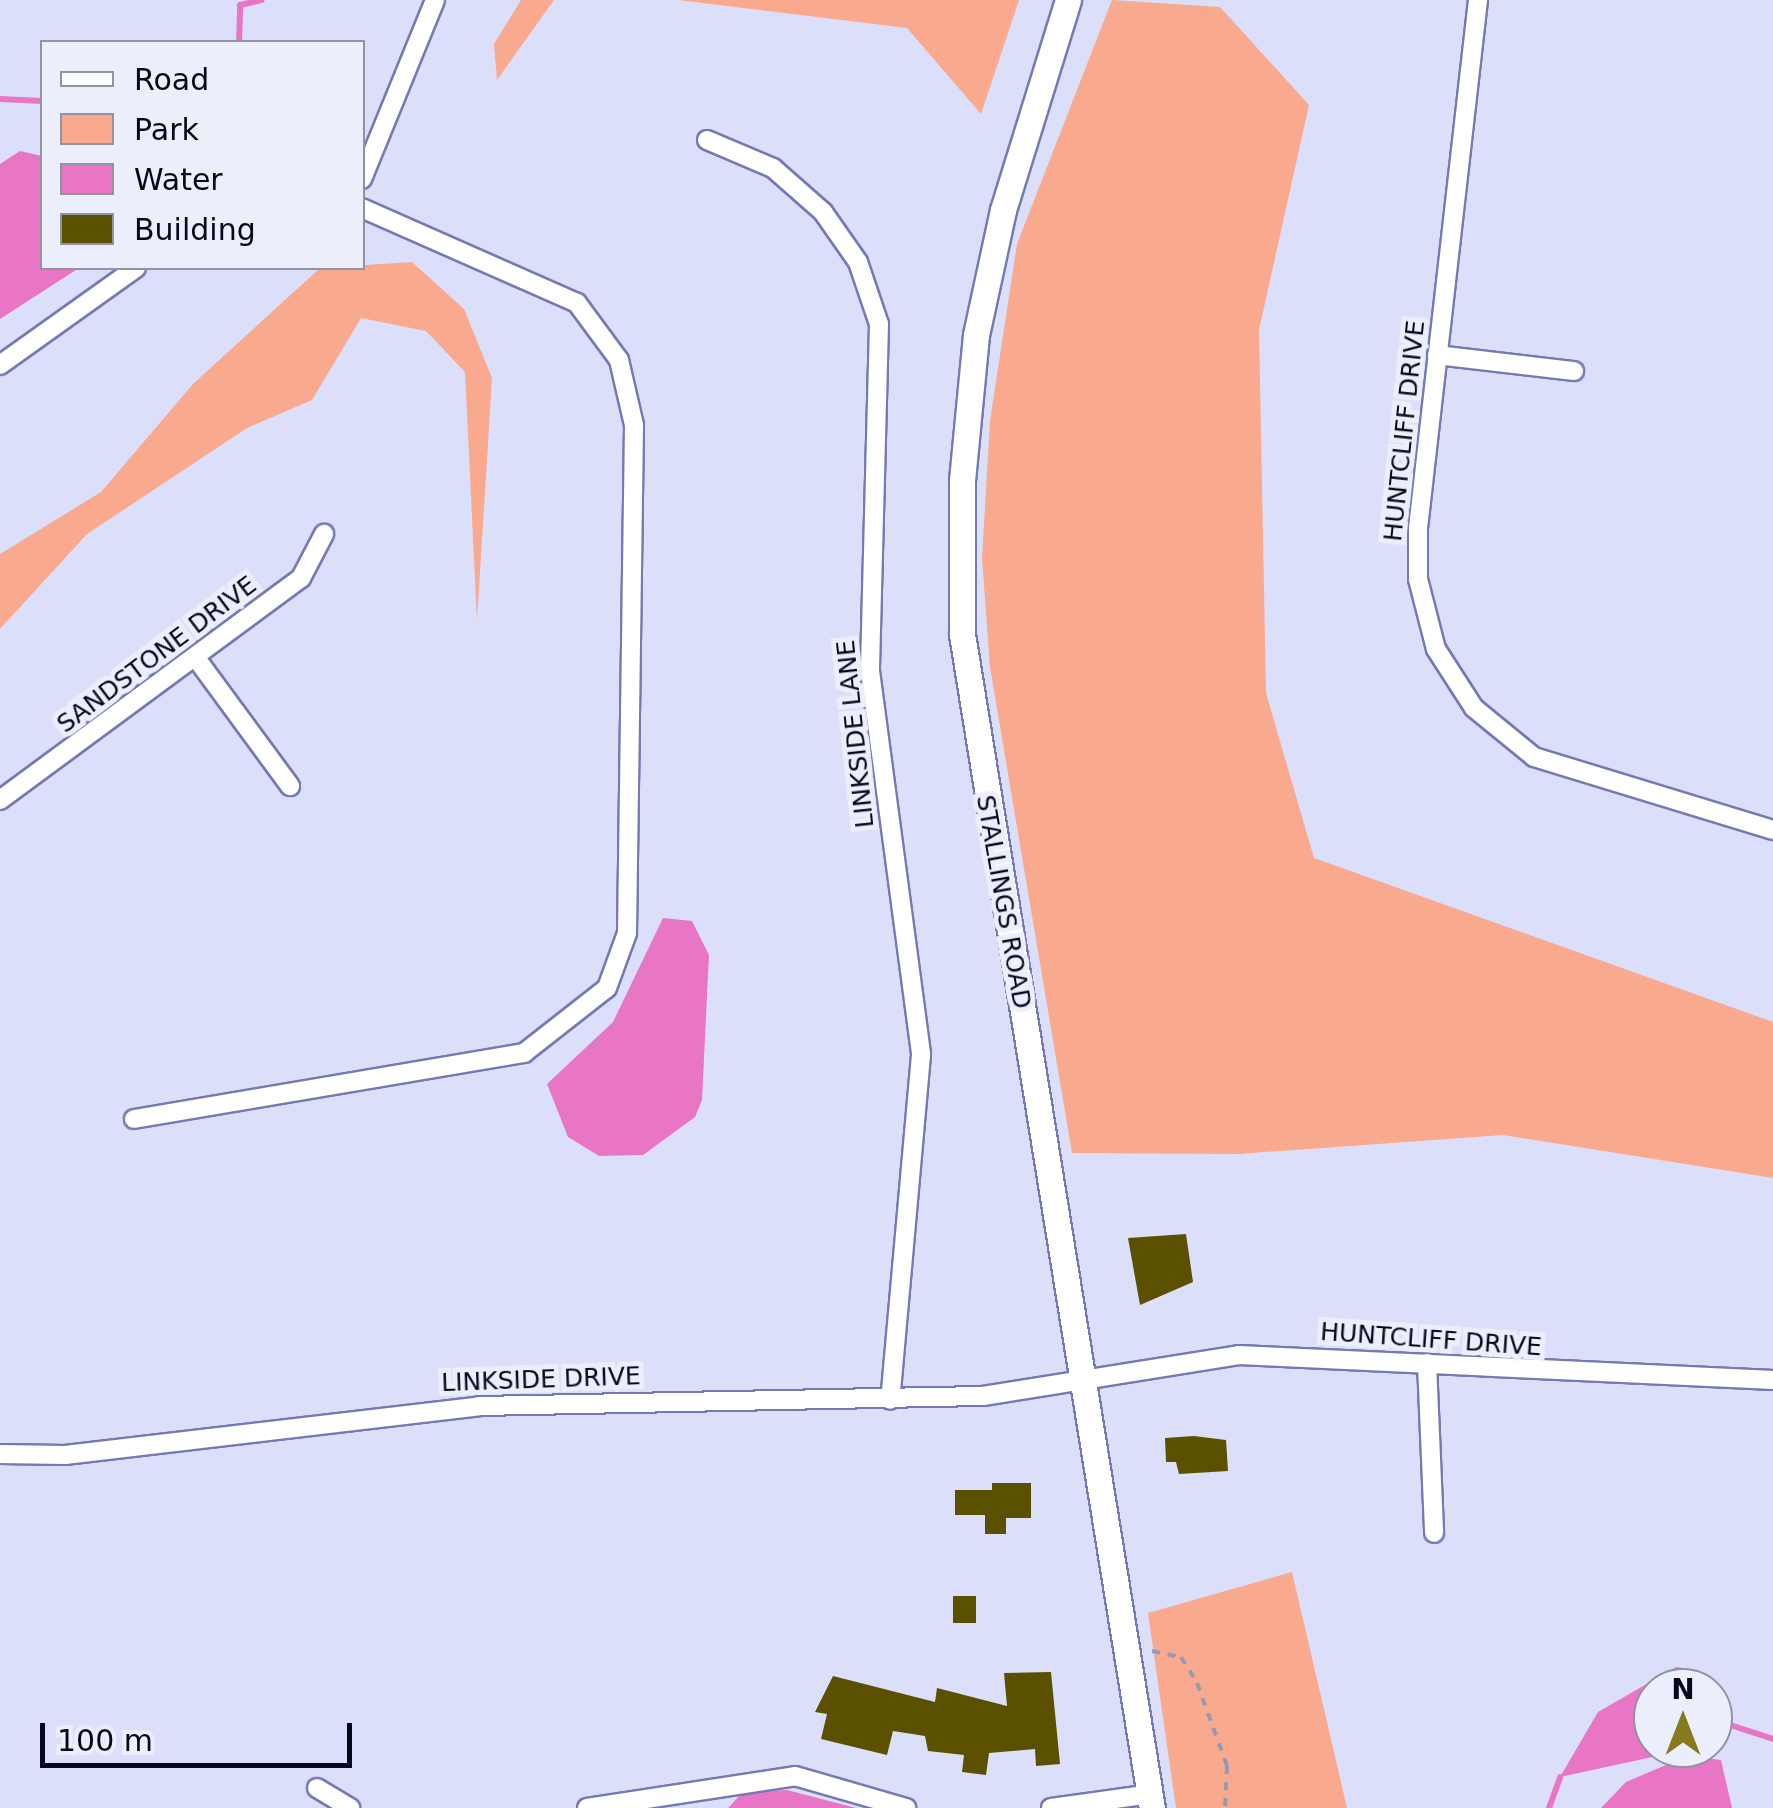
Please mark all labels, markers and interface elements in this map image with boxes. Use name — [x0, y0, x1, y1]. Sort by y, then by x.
legend — [40, 40, 365, 270]
text: Road — [134, 62, 209, 97]
text: Park — [134, 112, 199, 147]
text: Water — [134, 162, 223, 197]
text: Building — [134, 212, 256, 247]
street label: HUNTCLIFF DRIVE — [1378, 319, 1432, 543]
street label: SANDSTONE DRIVE — [52, 570, 262, 740]
street label: LINKSIDE LANE — [831, 639, 881, 829]
street label: STALLINGS ROAD — [969, 793, 1037, 1011]
street label: HUNTCLIFF DRIVE — [1319, 1317, 1543, 1363]
street label: LINKSIDE DRIVE — [441, 1362, 641, 1398]
north arrow — [1633, 1668, 1733, 1768]
text: N — [1671, 1673, 1695, 1706]
scale bar — [45, 1703, 358, 1765]
text: 100 m — [57, 1723, 153, 1758]

